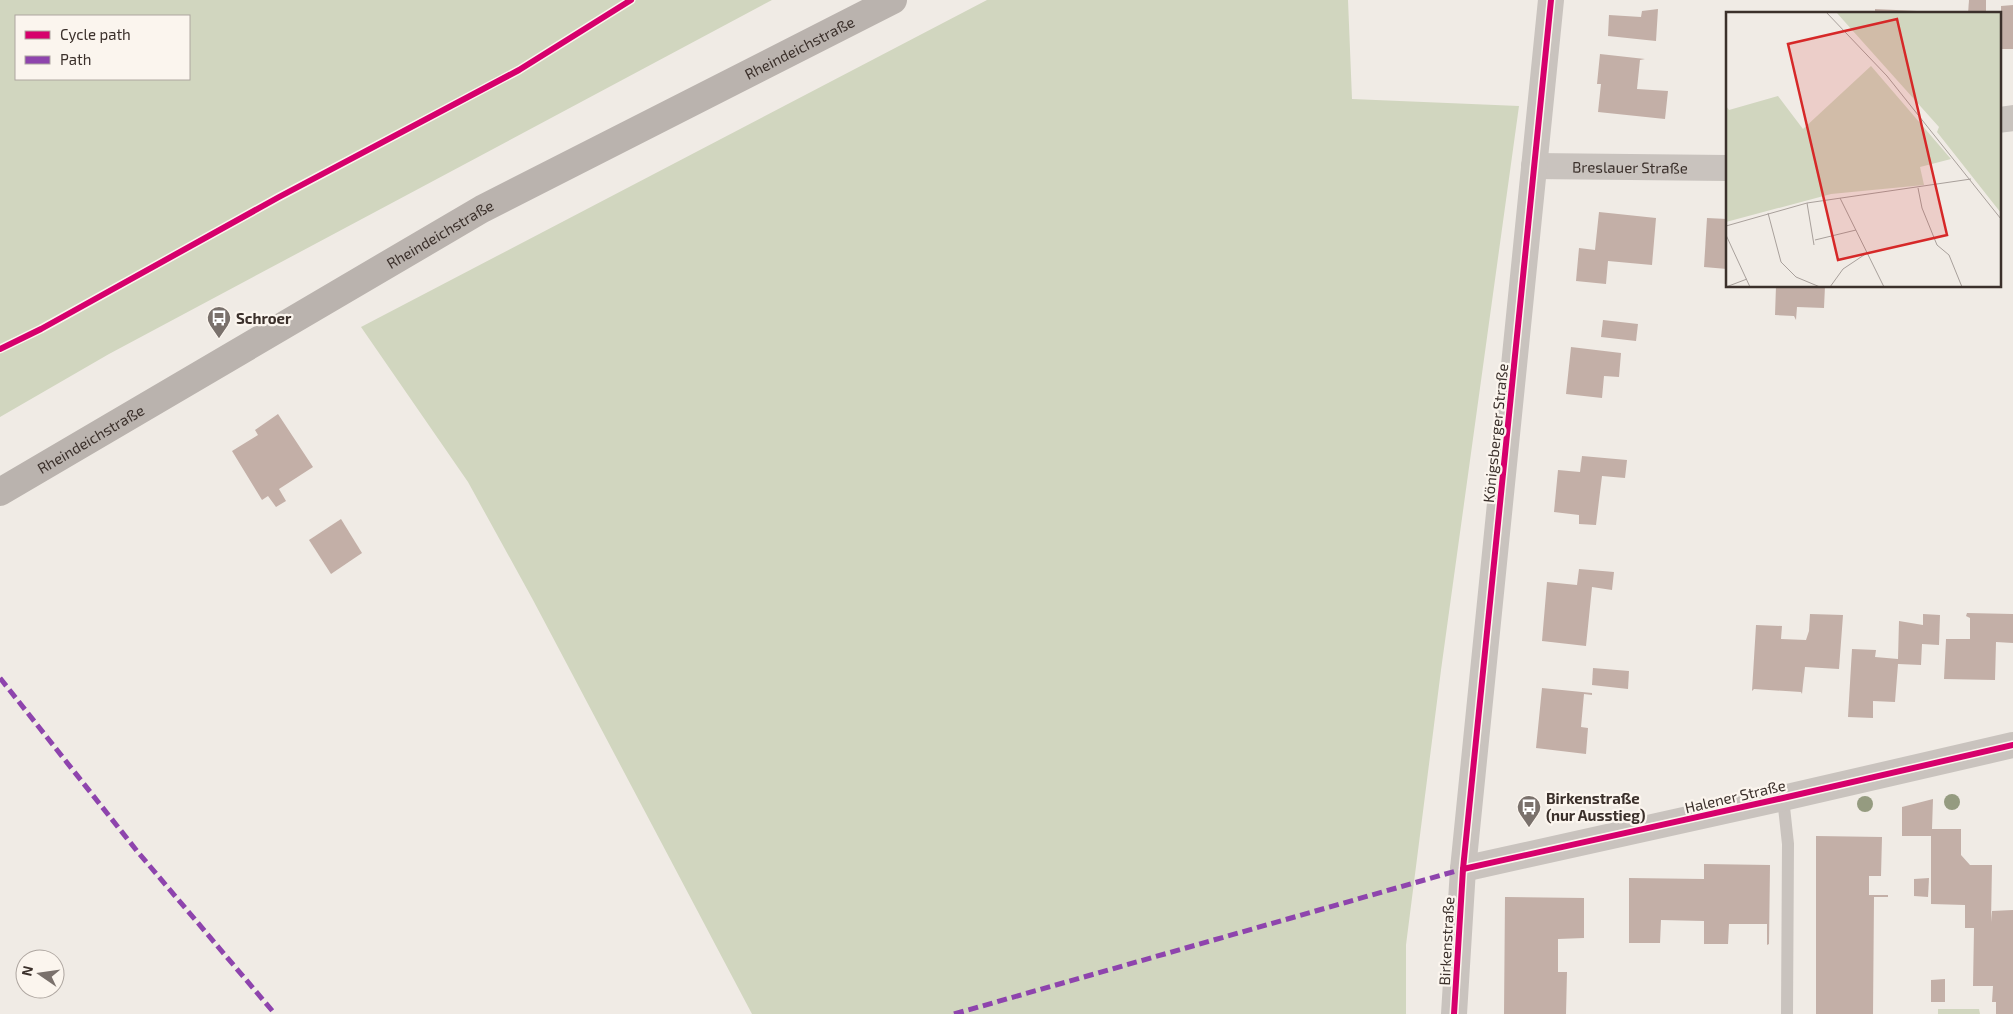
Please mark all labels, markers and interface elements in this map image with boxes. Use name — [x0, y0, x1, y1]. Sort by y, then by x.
street label: Rheindeichstraße — [741, 12, 857, 83]
inset map — [1726, 12, 2000, 288]
legend — [15, 15, 190, 80]
text: Cycle path — [60, 25, 131, 43]
text: Path — [60, 50, 91, 68]
street label: Breslauer Straße — [1572, 157, 1688, 177]
street label: Rheindeichstraße — [383, 196, 496, 272]
bus stop icon: Schroer — [206, 305, 232, 339]
place label: Schroer — [236, 309, 292, 327]
street label: Königsberger Straße — [1479, 362, 1511, 504]
street label: Rheindeichstraße — [34, 400, 147, 477]
street label: Halener Straße — [1683, 776, 1787, 816]
place label: Birkenstraße (nur Ausstieg) — [1546, 789, 1645, 824]
bus stop icon: Birkenstraße (nur Ausstieg) — [1516, 794, 1542, 828]
street label: Birkenstraße — [1435, 896, 1457, 986]
north arrow — [15, 949, 65, 999]
text: N — [17, 964, 36, 978]

